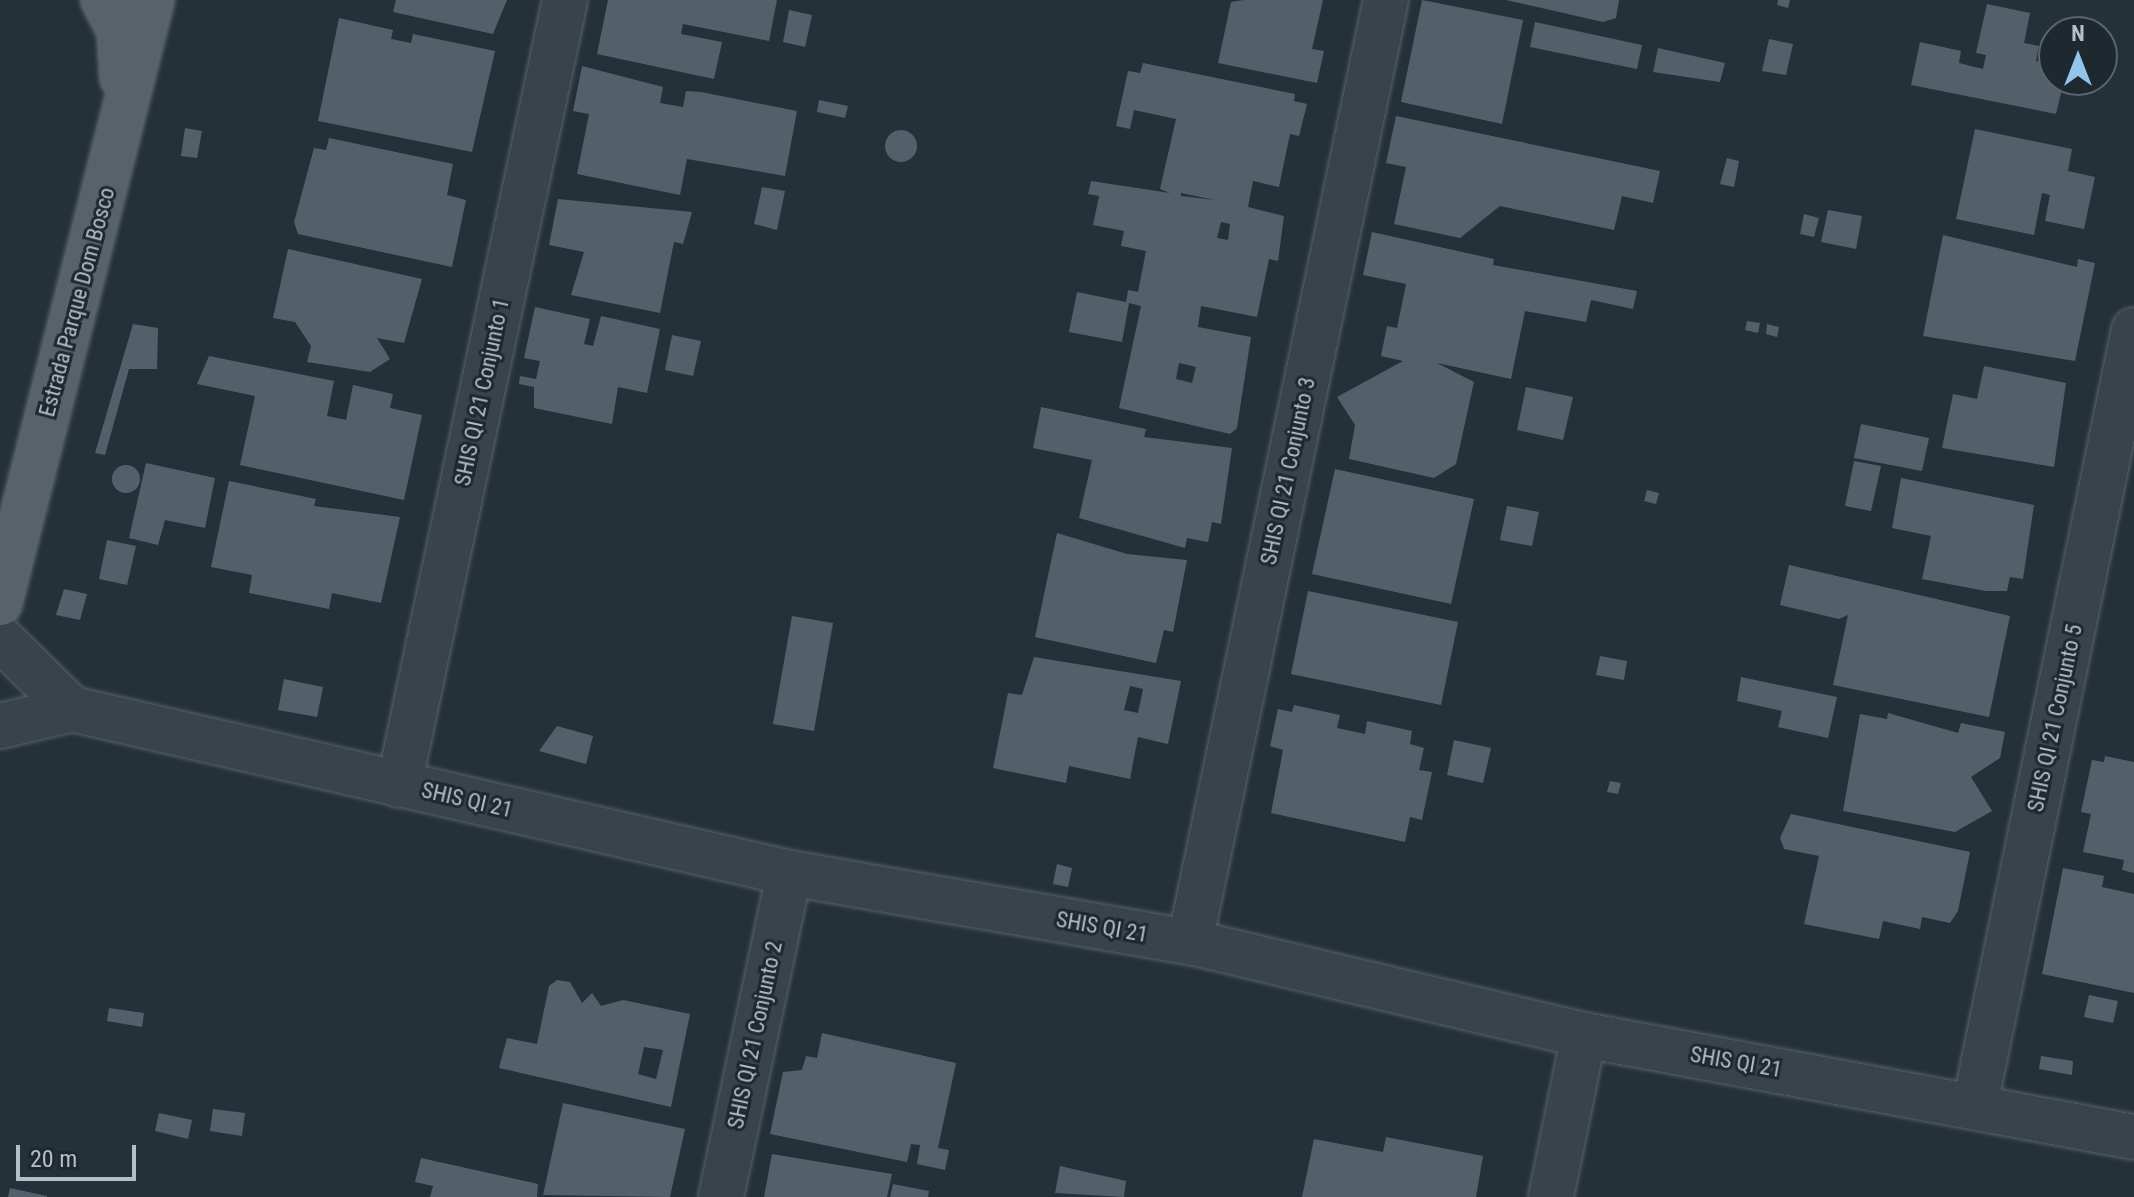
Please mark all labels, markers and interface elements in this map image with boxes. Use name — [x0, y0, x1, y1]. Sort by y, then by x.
north arrow — [2038, 16, 2118, 96]
text: N — [2071, 21, 2085, 46]
street label: Estrada Parque Dom Bosco — [34, 184, 120, 420]
street label: SHIS QI 21 Conjunto 1 — [449, 296, 515, 488]
street label: SHIS QI 21 Conjunto 3 — [1255, 375, 1321, 567]
street label: SHIS QI 21 Conjunto 5 — [2022, 622, 2088, 814]
street label: SHIS QI 21 — [419, 777, 515, 823]
street label: SHIS QI 21 — [1054, 906, 1150, 948]
street label: SHIS QI 21 Conjunto 2 — [722, 939, 788, 1131]
street label: SHIS QI 21 — [1688, 1041, 1784, 1083]
scale bar — [20, 1129, 140, 1179]
text: 20 m — [30, 1145, 77, 1173]

